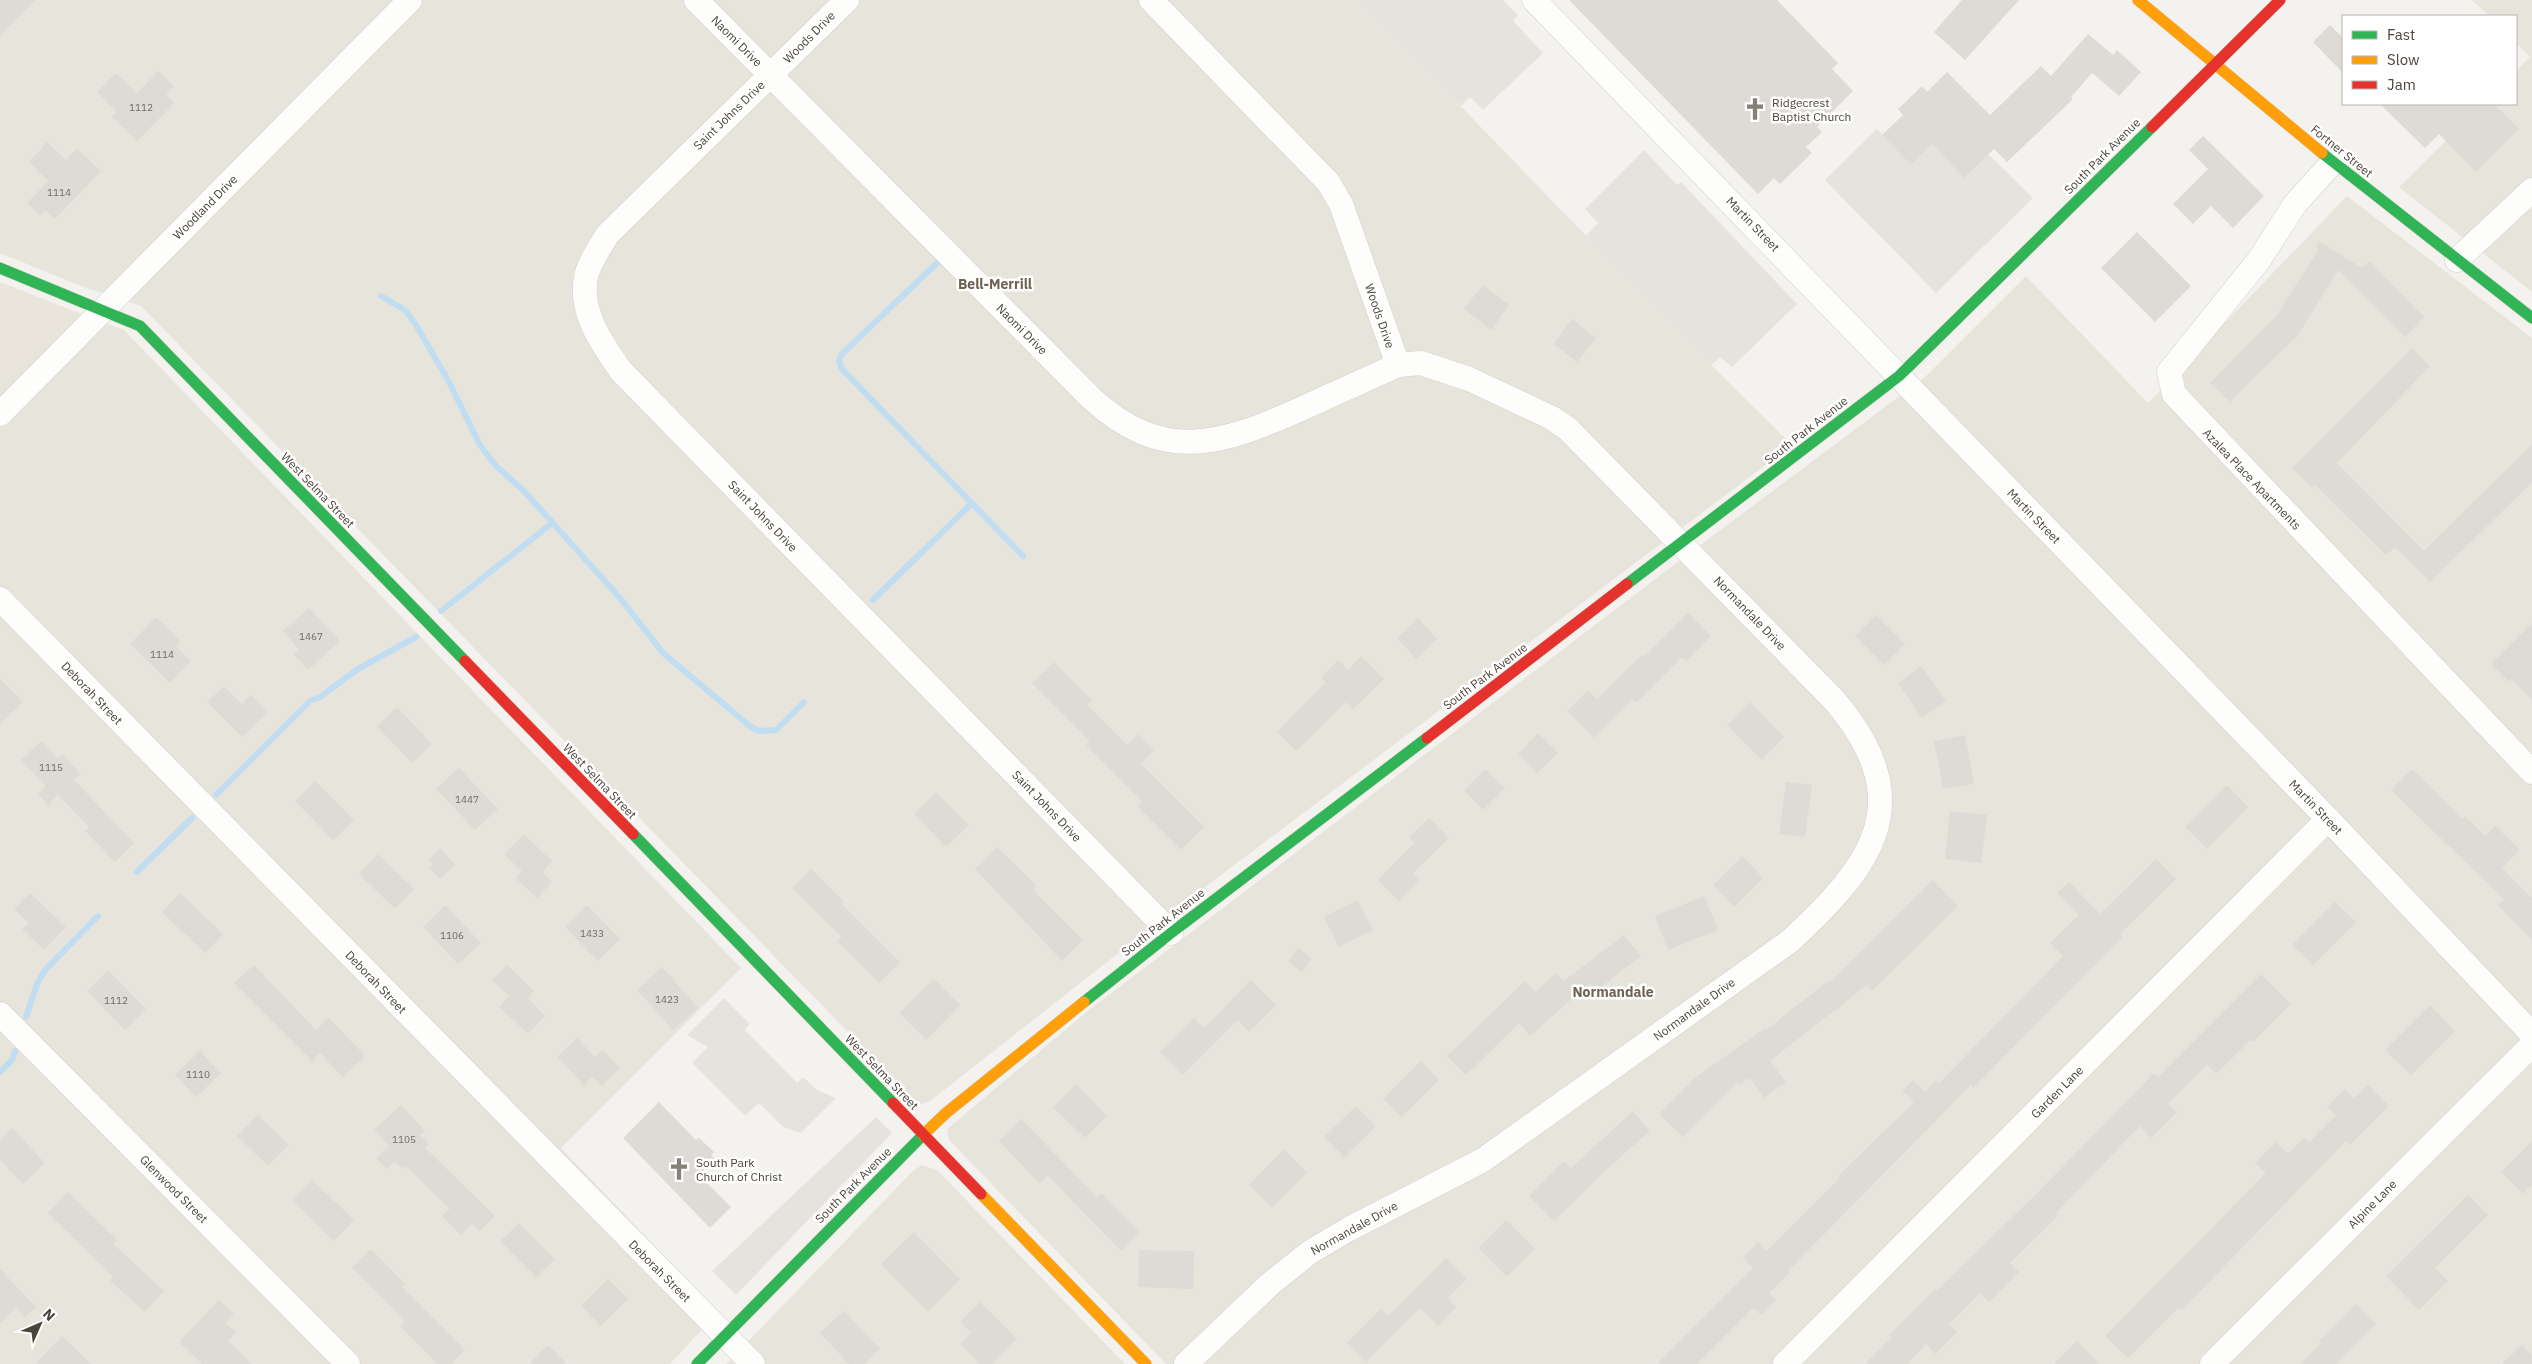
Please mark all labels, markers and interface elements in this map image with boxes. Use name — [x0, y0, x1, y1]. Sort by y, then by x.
street label: Woods Drive — [780, 8, 838, 66]
street label: Naomi Drive — [708, 12, 766, 70]
legend — [2342, 15, 2517, 105]
text: Fast — [2387, 25, 2415, 44]
text: Slow — [2387, 50, 2420, 69]
text: Jam — [2387, 75, 2416, 94]
street label: Saint Johns Drive — [690, 77, 768, 153]
place label: Ridgecrest Baptist Church — [1772, 95, 1851, 124]
church icon: Ridgecrest Baptist Church — [1742, 96, 1768, 122]
house number: 1112 — [129, 101, 153, 114]
street label: South Park Avenue — [2061, 115, 2143, 197]
street label: Fortner Street — [2308, 121, 2376, 181]
street label: Woodland Drive — [170, 171, 241, 242]
house number: 1114 — [47, 186, 71, 199]
street label: Martin Street — [1723, 193, 1783, 255]
district label: Bell-Merrill — [958, 275, 1032, 293]
street label: Woods Drive — [1362, 282, 1398, 351]
street label: Naomi Drive — [993, 300, 1051, 358]
street label: South Park Avenue — [1761, 393, 1851, 467]
street label: Azalea Place Apartments — [2200, 425, 2304, 533]
street label: West Selma Street — [278, 449, 358, 531]
street label: Saint Johns Drive — [725, 477, 801, 555]
street label: Martin Street — [2004, 485, 2064, 547]
street label: Normandale Drive — [1711, 573, 1789, 653]
house number: 1467 — [299, 630, 323, 643]
street label: South Park Avenue — [1440, 639, 1530, 713]
house number: 1114 — [150, 648, 174, 661]
street label: Deborah Street — [58, 658, 126, 728]
street label: West Selma Street — [560, 740, 640, 822]
house number: 1115 — [39, 761, 63, 774]
street label: Saint Johns Drive — [1009, 767, 1085, 845]
street label: Martin Street — [2286, 776, 2346, 838]
house number: 1447 — [455, 793, 479, 806]
street label: South Park Avenue — [1118, 885, 1208, 959]
house number: 1433 — [580, 927, 604, 940]
house number: 1106 — [440, 929, 464, 942]
street label: Deborah Street — [342, 947, 410, 1017]
street label: Normandale Drive — [1650, 974, 1738, 1044]
district label: Normandale — [1572, 983, 1654, 1001]
house number: 1423 — [655, 993, 679, 1006]
house number: 1112 — [104, 994, 128, 1007]
street label: West Selma Street — [842, 1031, 922, 1113]
street label: Garden Lane — [2028, 1062, 2087, 1121]
house number: 1110 — [186, 1068, 210, 1081]
house number: 1105 — [392, 1133, 416, 1146]
street label: South Park Avenue — [812, 1144, 894, 1226]
street label: Glenwood Street — [137, 1152, 211, 1226]
place label: South Park Church of Christ — [696, 1155, 782, 1184]
church icon: South Park Church of Christ — [666, 1156, 692, 1182]
street label: Alpine Lane — [2344, 1176, 2400, 1232]
street label: Normandale Drive — [1308, 1198, 1401, 1258]
street label: Deborah Street — [626, 1237, 694, 1305]
north arrow — [15, 1299, 65, 1349]
text: N — [39, 1305, 59, 1325]

